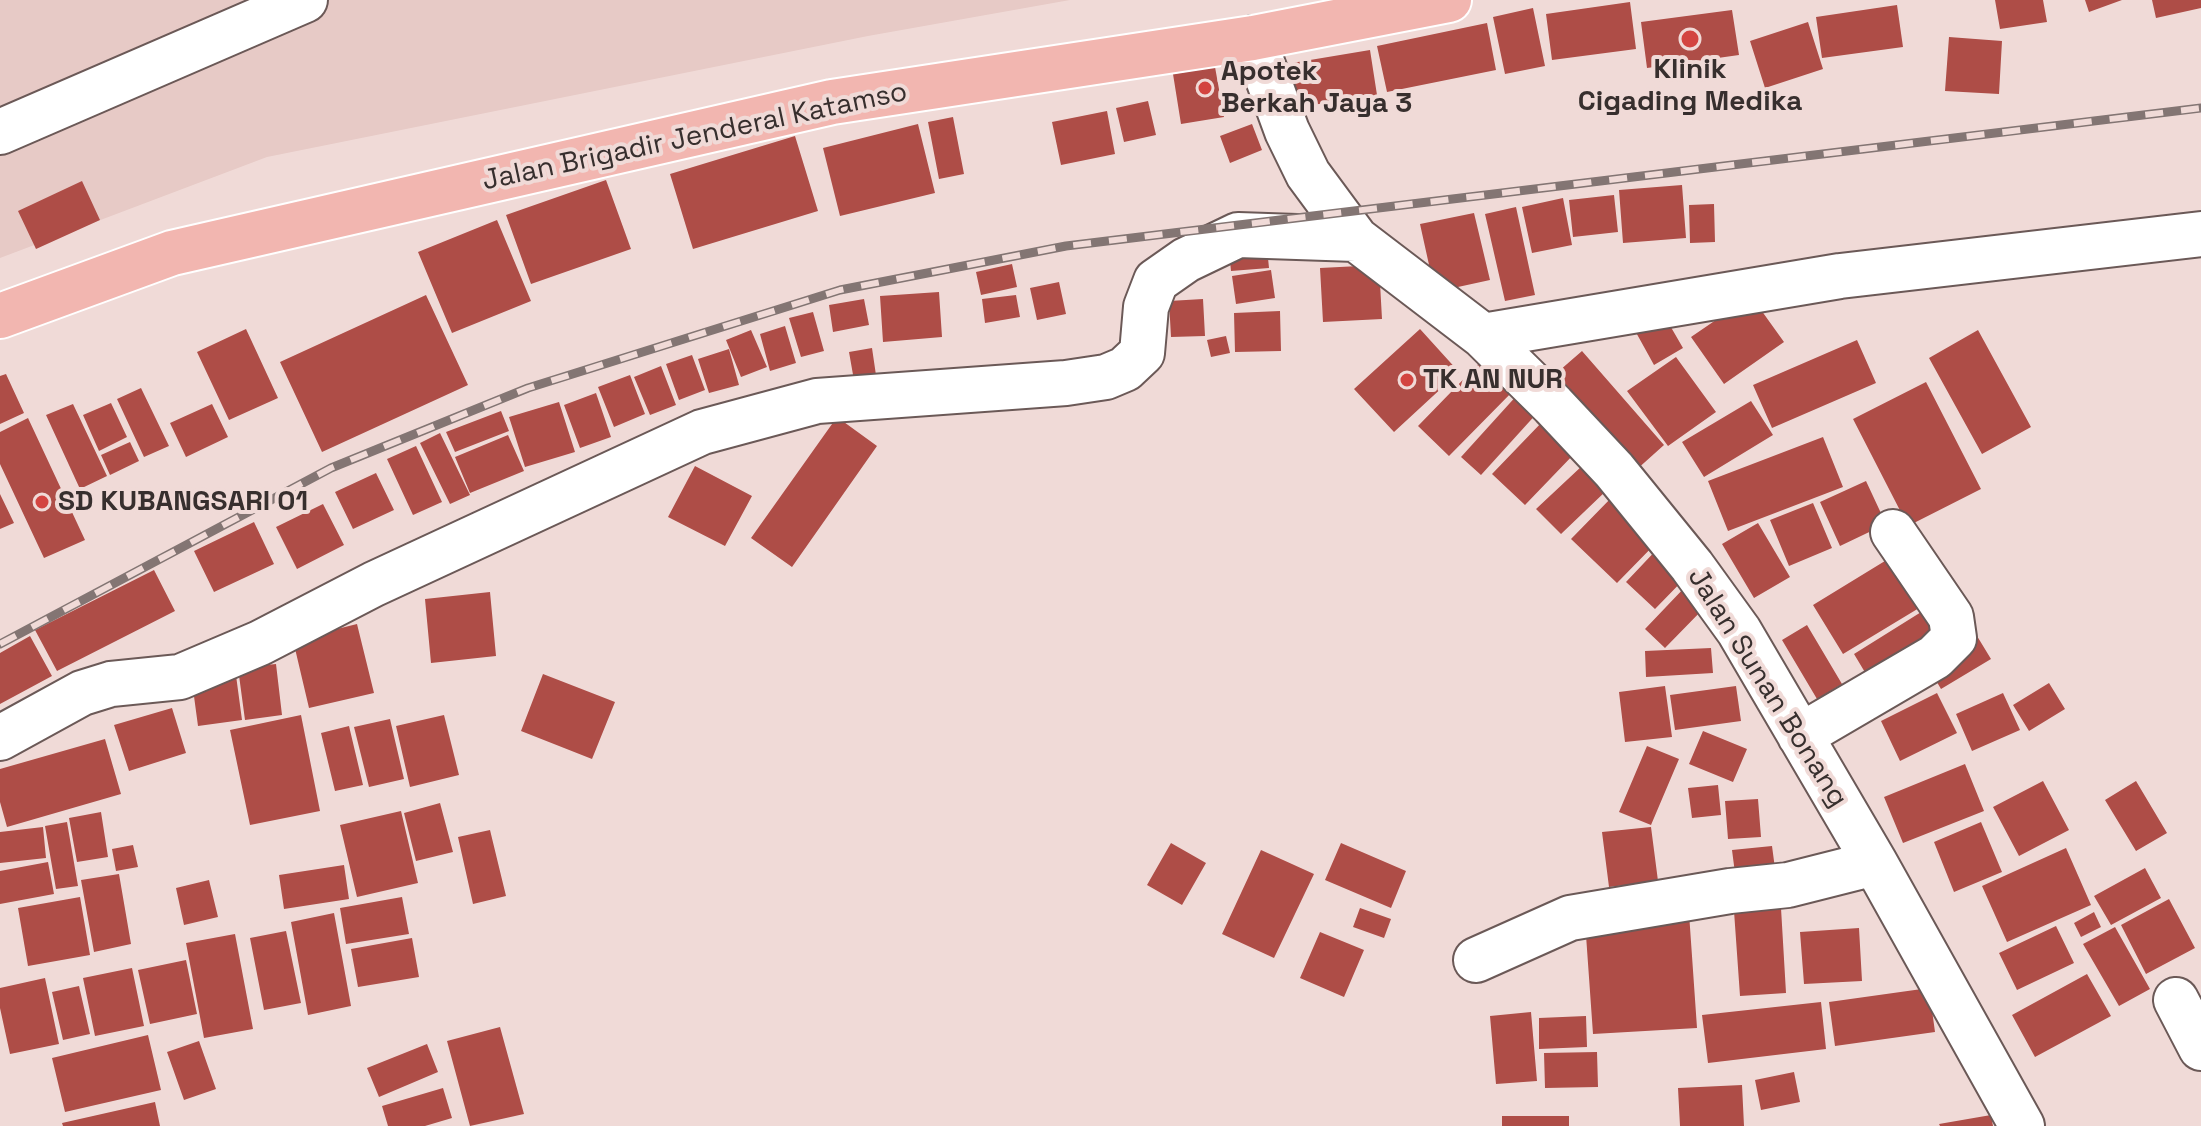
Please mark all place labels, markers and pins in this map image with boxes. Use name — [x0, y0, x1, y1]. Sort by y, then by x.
marker: Klinik Cigading Medika — [1679, 28, 1701, 50]
place label: Klinik Cigading Medika — [1578, 53, 1802, 119]
place label: Apotek Berkah Jaya 3 — [1221, 55, 1412, 121]
marker: Apotek Berkah Jaya 3 — [1196, 79, 1214, 97]
place label: TK AN NUR — [1423, 363, 1563, 397]
marker: TK AN NUR — [1398, 371, 1416, 389]
place label: SD KUBANGSARI 01 — [58, 485, 308, 519]
marker: SD KUBANGSARI 01 — [33, 493, 51, 511]

